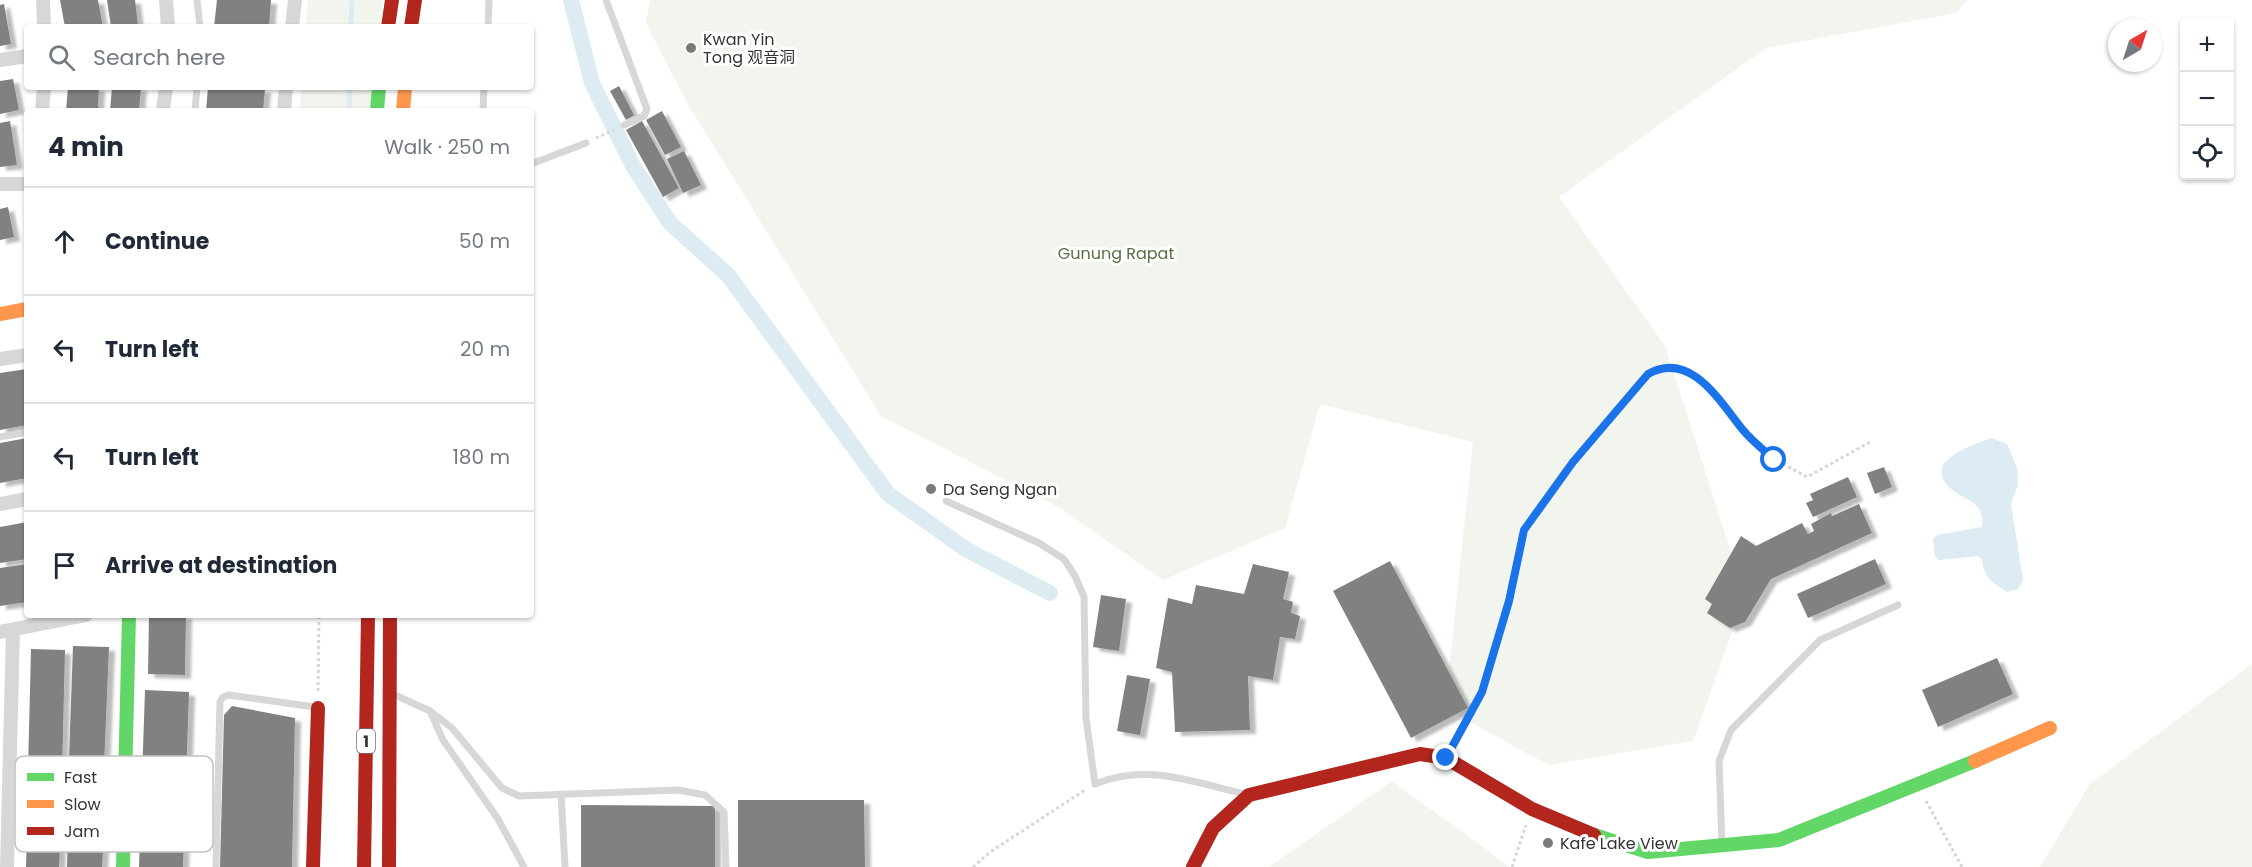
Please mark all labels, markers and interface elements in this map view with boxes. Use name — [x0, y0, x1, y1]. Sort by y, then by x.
north arrow — [2108, 18, 2162, 72]
map controls — [2180, 18, 2234, 180]
button: + — [2180, 18, 2234, 72]
search box — [24, 24, 534, 90]
place label: Kwan Yin Tong 观音洞 — [703, 28, 795, 69]
icon: search — [45, 41, 78, 74]
marker: Kwan Yin Tong 观音洞 — [684, 41, 698, 55]
text: Search here — [93, 42, 226, 73]
button: − — [2180, 72, 2234, 126]
button: locate — [2180, 126, 2234, 180]
text: 4 min — [48, 129, 124, 165]
text: Walk · 250 m — [384, 133, 510, 161]
icon: ahead — [48, 225, 81, 258]
text: Continue — [105, 226, 209, 257]
text: 50 m — [459, 227, 510, 255]
park label: Gunung Rapat — [1058, 242, 1174, 265]
icon: left — [48, 333, 81, 366]
text: Turn left — [105, 334, 199, 365]
text: 20 m — [460, 335, 510, 363]
icon: left — [48, 441, 81, 474]
text: Turn left — [105, 442, 199, 473]
text: 180 m — [452, 443, 510, 471]
route start — [1760, 446, 1786, 472]
place label: Da Seng Ngan — [943, 478, 1057, 501]
marker: Da Seng Ngan — [924, 482, 938, 496]
icon: arrive — [48, 549, 81, 582]
text: Arrive at destination — [105, 550, 337, 581]
road number: 1 — [357, 729, 375, 753]
route end — [1432, 744, 1458, 770]
legend — [15, 756, 213, 852]
text: Fast — [64, 766, 97, 789]
text: Slow — [64, 793, 101, 816]
text: Jam — [64, 820, 100, 843]
place label: Kafe Lake View — [1560, 832, 1678, 855]
marker: Kafe Lake View — [1541, 836, 1555, 850]

